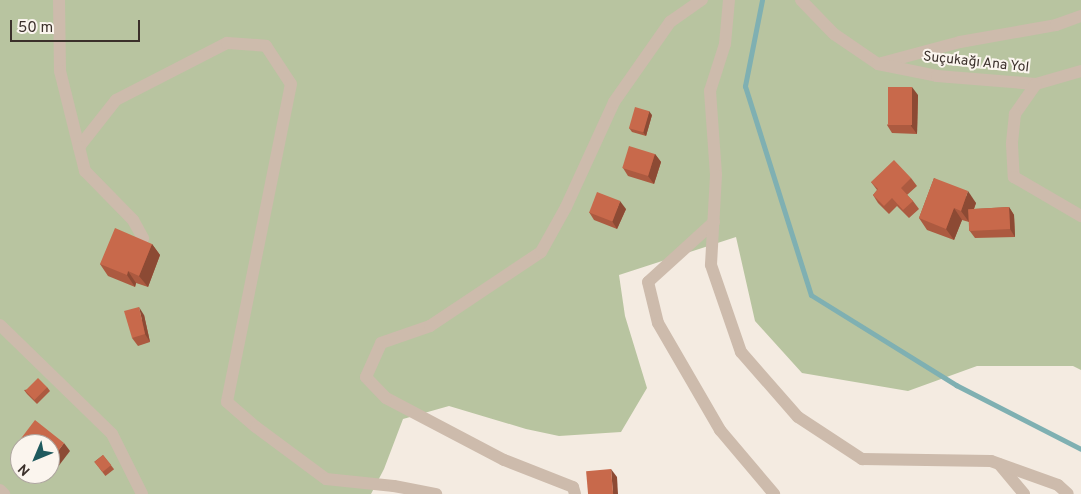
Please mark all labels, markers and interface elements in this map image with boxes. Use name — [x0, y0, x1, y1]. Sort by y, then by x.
scale bar — [12, 10, 142, 42]
text: 50 m — [18, 19, 53, 38]
street label: Suçukağı Ana Yol — [922, 49, 1030, 77]
north arrow — [10, 434, 60, 484]
text: N — [15, 460, 34, 479]

